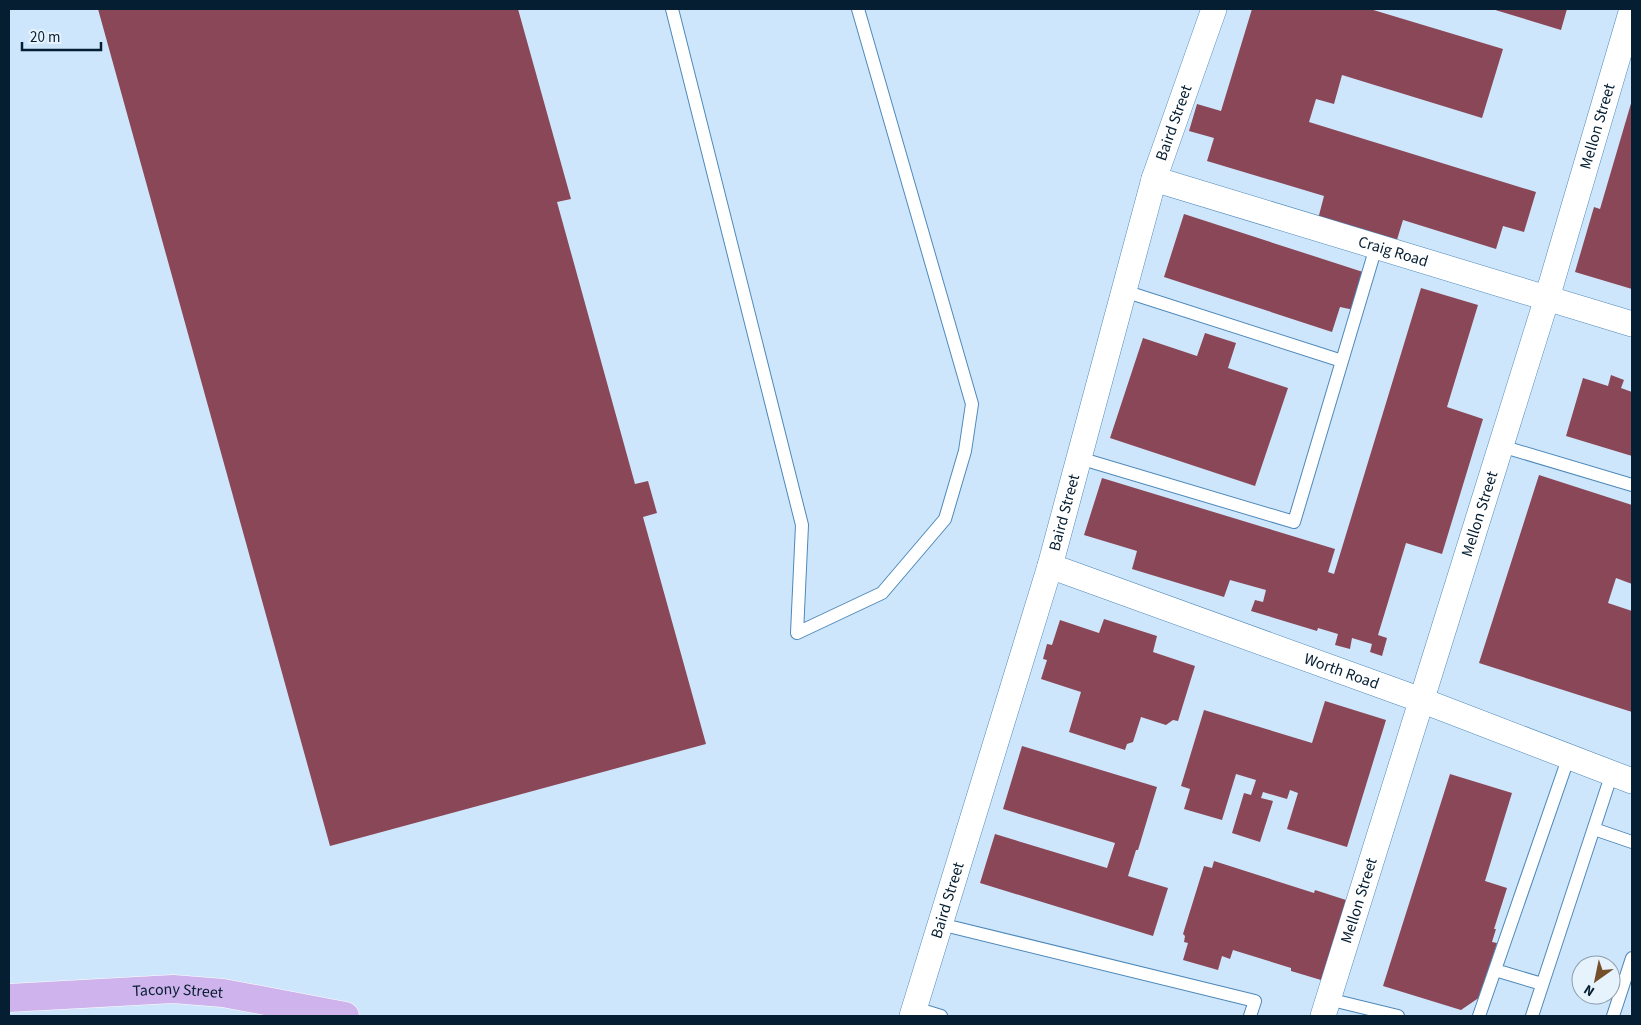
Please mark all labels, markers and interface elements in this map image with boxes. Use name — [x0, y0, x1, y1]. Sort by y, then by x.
scale bar — [22, 20, 101, 52]
text: 20 m — [30, 27, 60, 48]
street label: Mellon Street — [1574, 80, 1621, 172]
street label: Baird Street — [1150, 81, 1198, 164]
street label: Craig Road — [1356, 231, 1431, 273]
street label: Mellon Street — [1456, 468, 1504, 559]
street label: Baird Street — [1043, 471, 1085, 554]
street label: Worth Road — [1301, 648, 1382, 695]
street label: Mellon Street — [1335, 854, 1383, 946]
street label: Baird Street — [925, 859, 970, 941]
north arrow — [1571, 955, 1621, 1005]
street label: Tacony Street — [132, 978, 224, 1004]
text: N — [1580, 979, 1599, 1001]

